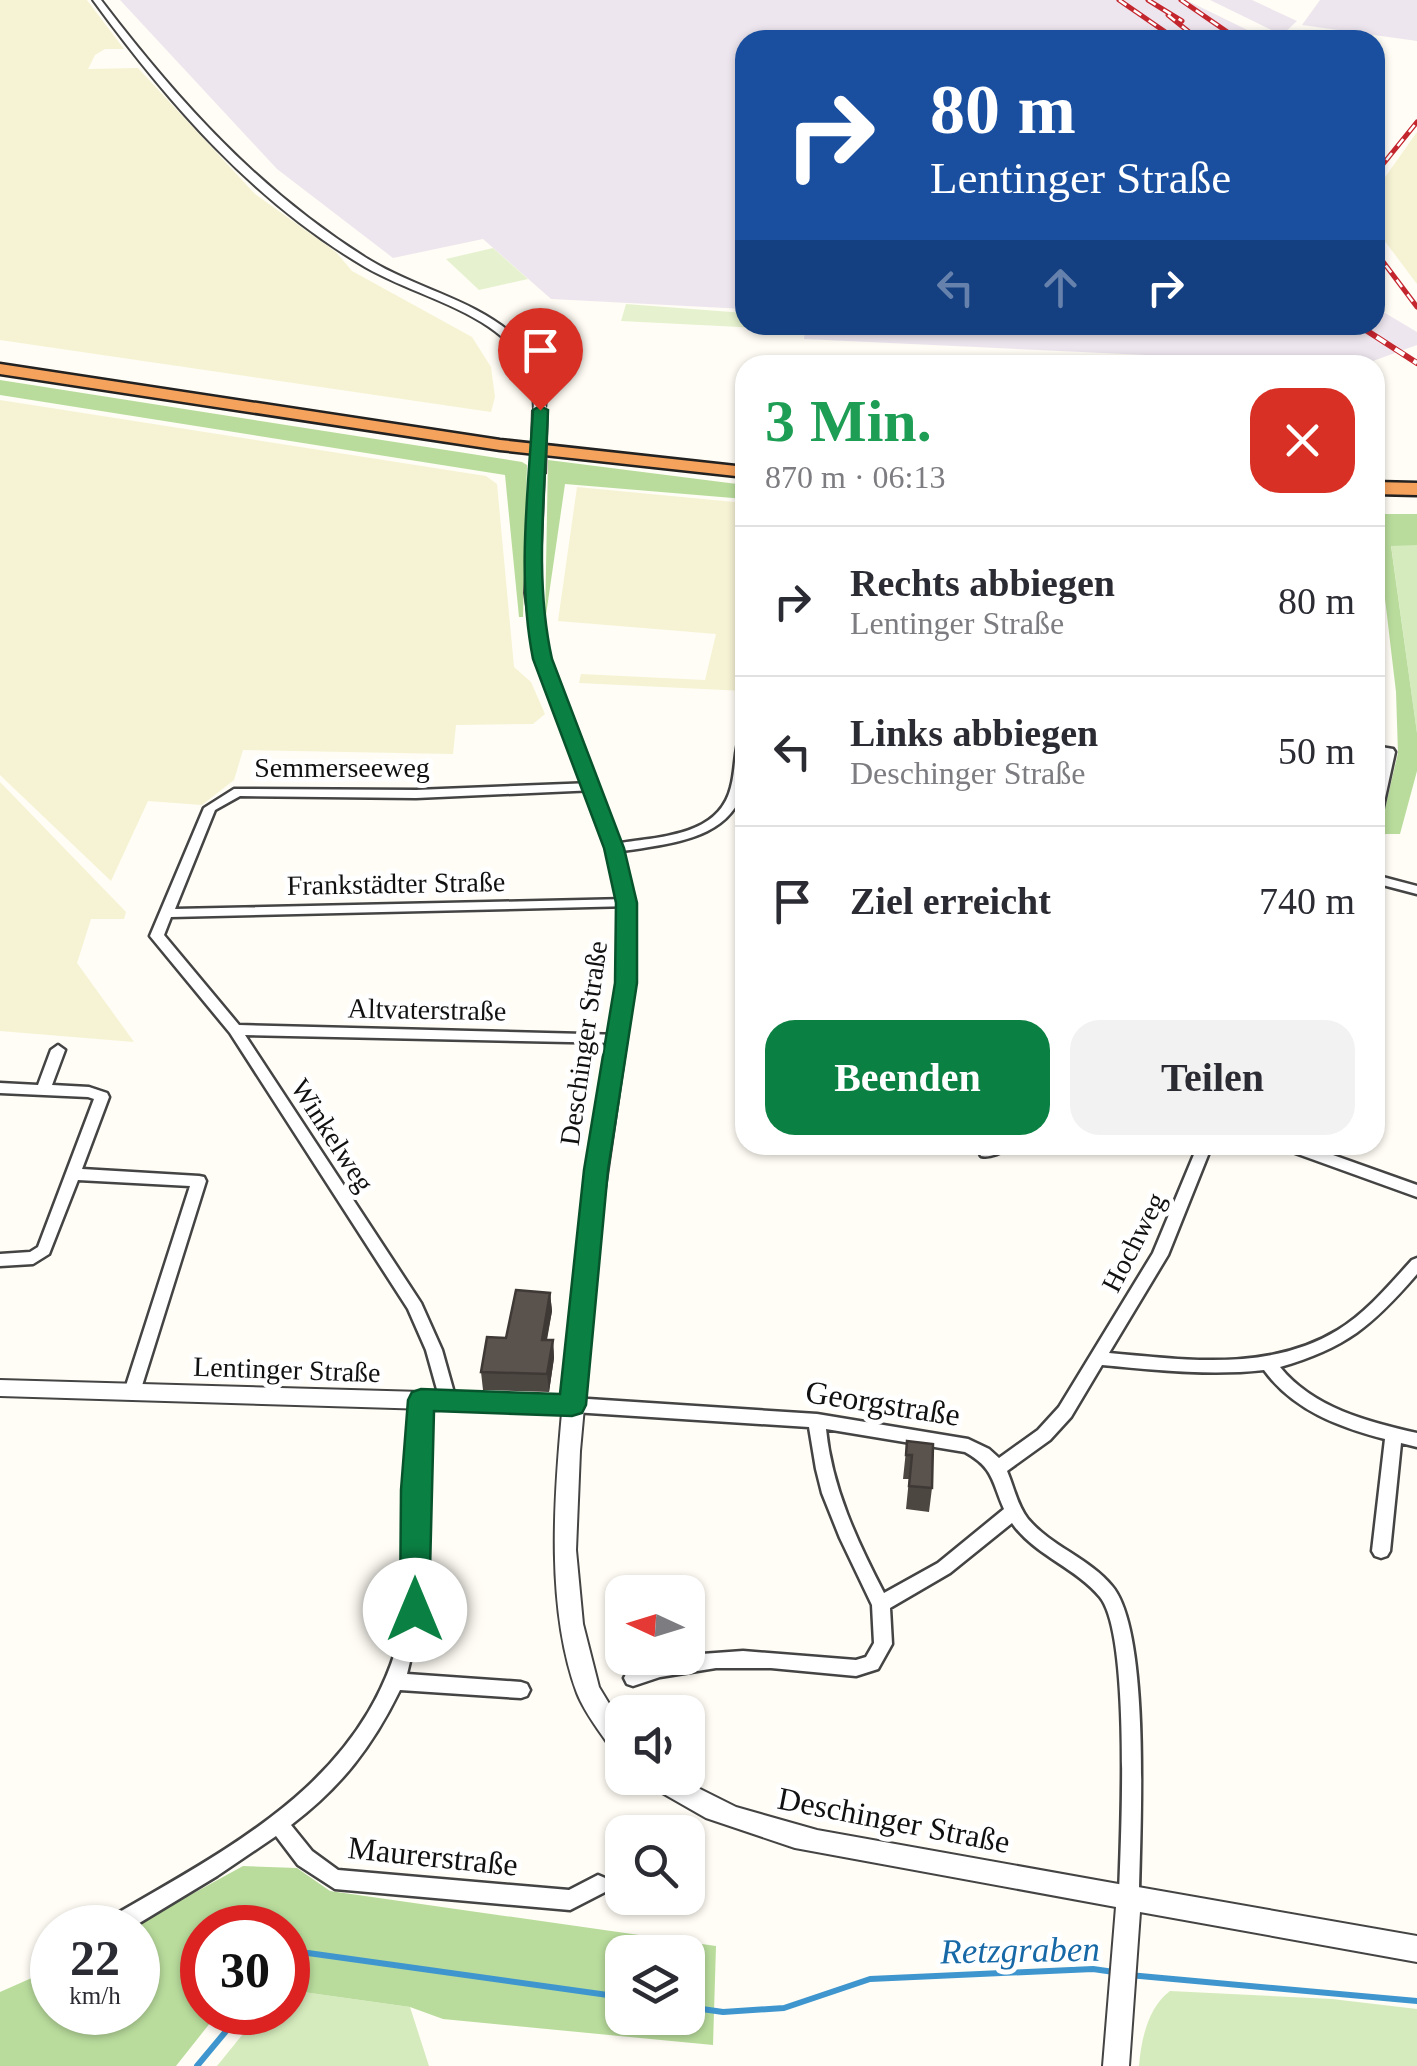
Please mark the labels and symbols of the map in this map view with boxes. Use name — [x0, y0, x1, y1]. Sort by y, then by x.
pin — [498, 308, 583, 411]
street label: Semmerseeweg — [254, 752, 430, 783]
street label: Frankstädter Straße — [287, 866, 506, 901]
street label: Deschinger Straße — [554, 939, 613, 1147]
street label: Altvaterstraße — [347, 993, 507, 1026]
street label: Winkelweg — [285, 1073, 380, 1197]
street label: Hochweg — [1095, 1187, 1172, 1297]
street label: Lentinger Straße — [193, 1351, 381, 1388]
street label: Georgstraße — [803, 1373, 963, 1433]
position arrow — [363, 1558, 467, 1662]
north arrow — [605, 1575, 705, 1675]
street label: Deschinger Straße — [775, 1780, 1013, 1860]
street label: Maurerstraße — [346, 1829, 520, 1883]
speed limit sign: 30 — [180, 1905, 310, 2035]
water label: Retzgraben — [939, 1930, 1100, 1971]

